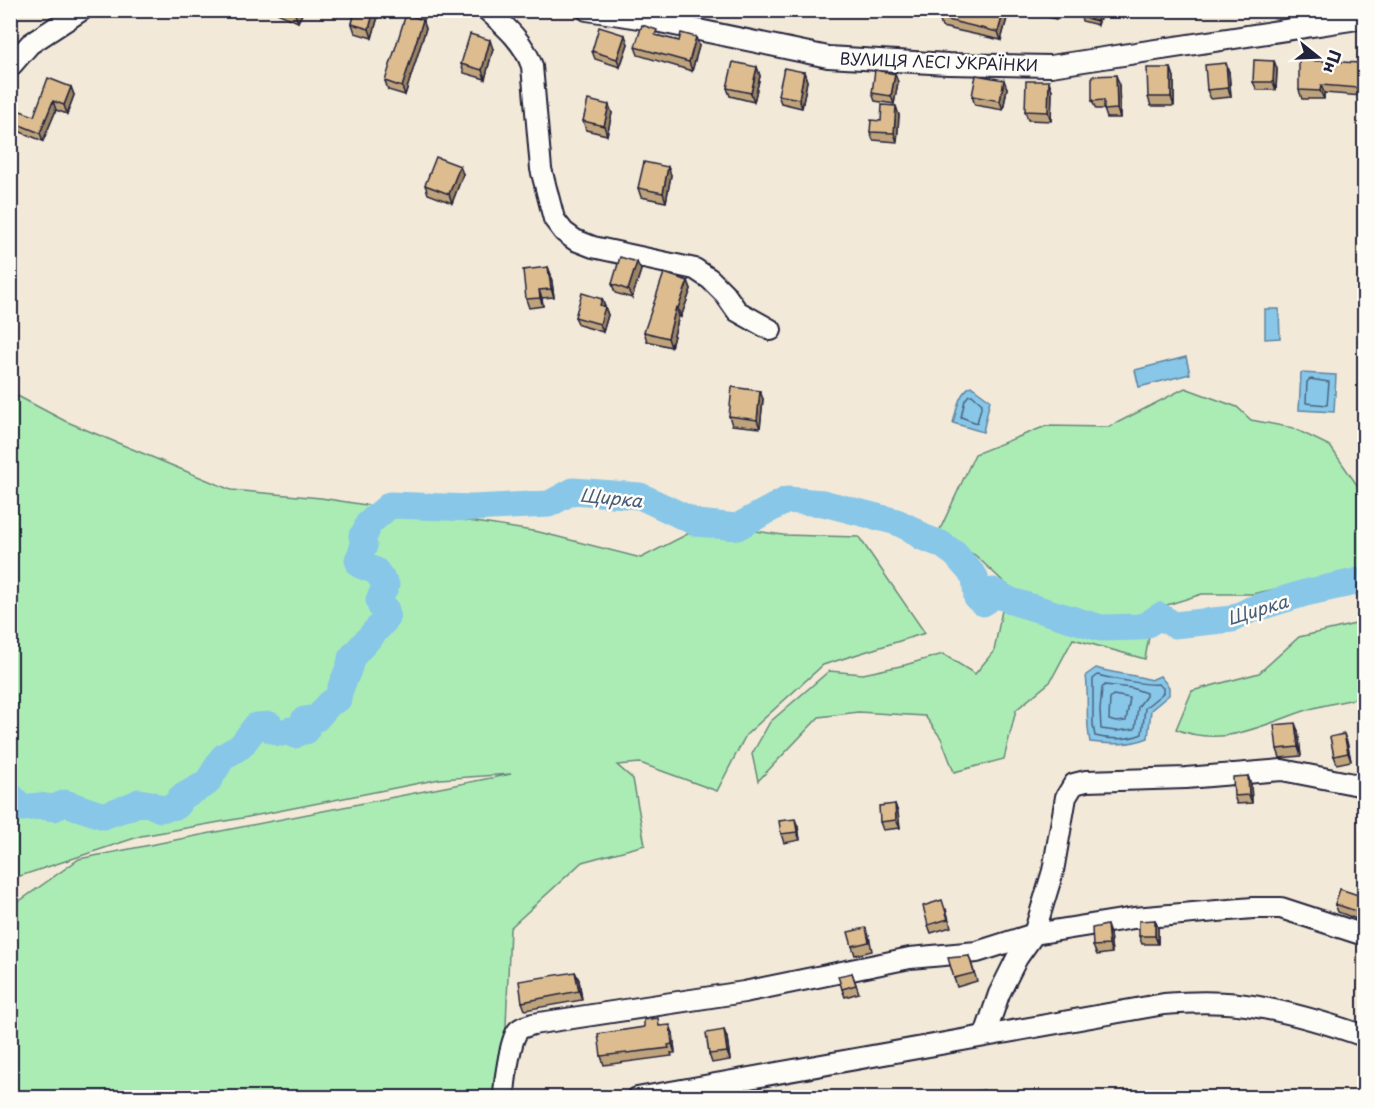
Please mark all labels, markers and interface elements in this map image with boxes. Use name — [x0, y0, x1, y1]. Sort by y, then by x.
north arrow — [1288, 27, 1348, 87]
street label: ВУЛИЦЯ ЛЕСІ УКРАЇНКИ — [839, 46, 1039, 76]
text: Пн — [1318, 47, 1348, 77]
water label: Щирка — [578, 480, 644, 514]
water label: Щирка — [1223, 587, 1292, 631]

